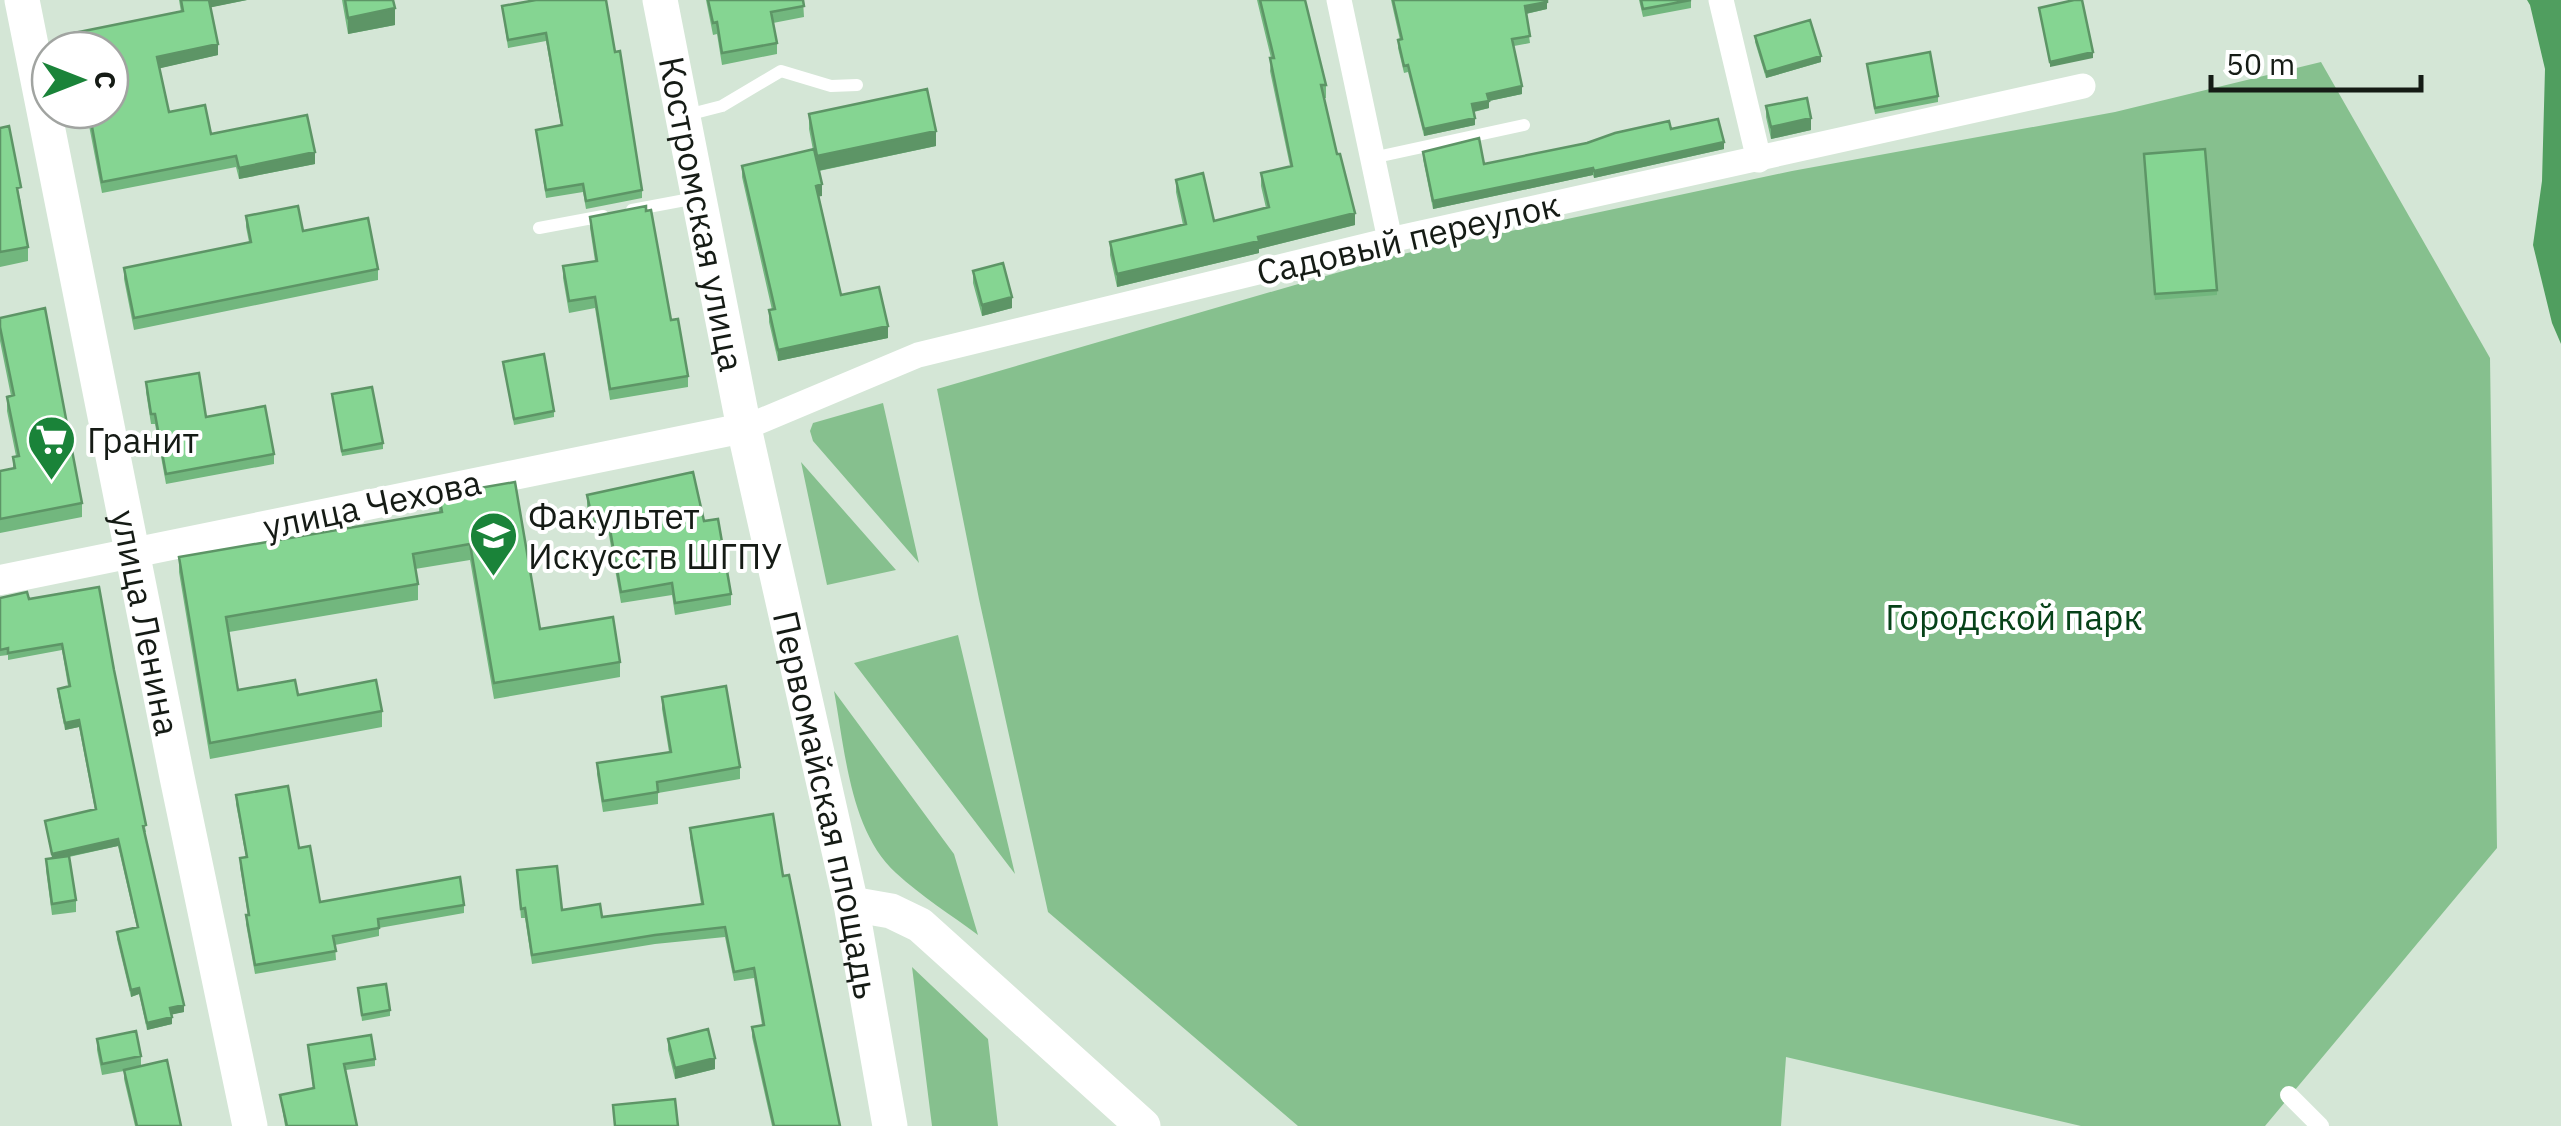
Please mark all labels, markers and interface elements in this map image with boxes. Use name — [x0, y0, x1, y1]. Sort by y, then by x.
north arrow — [30, 30, 130, 130]
scale bar — [2211, 30, 2421, 92]
text: 50 m — [2226, 44, 2295, 83]
street label: Костромская улица — [649, 53, 755, 375]
text: С — [87, 71, 124, 89]
street label: Садовый переулок — [1252, 181, 1564, 295]
supermarket icon: Гранит — [26, 414, 78, 482]
place label: Гранит — [87, 417, 199, 463]
street label: улица Чехова — [259, 458, 485, 550]
place label: Факультет Искусств ШГПУ — [528, 493, 782, 579]
street label: улица Ленина — [101, 506, 191, 739]
school or university icon: Факультет Искусств ШГПУ — [467, 510, 519, 578]
park label: Городской парк — [1885, 594, 2143, 640]
street label: Первомайская площадь — [763, 606, 890, 1002]

